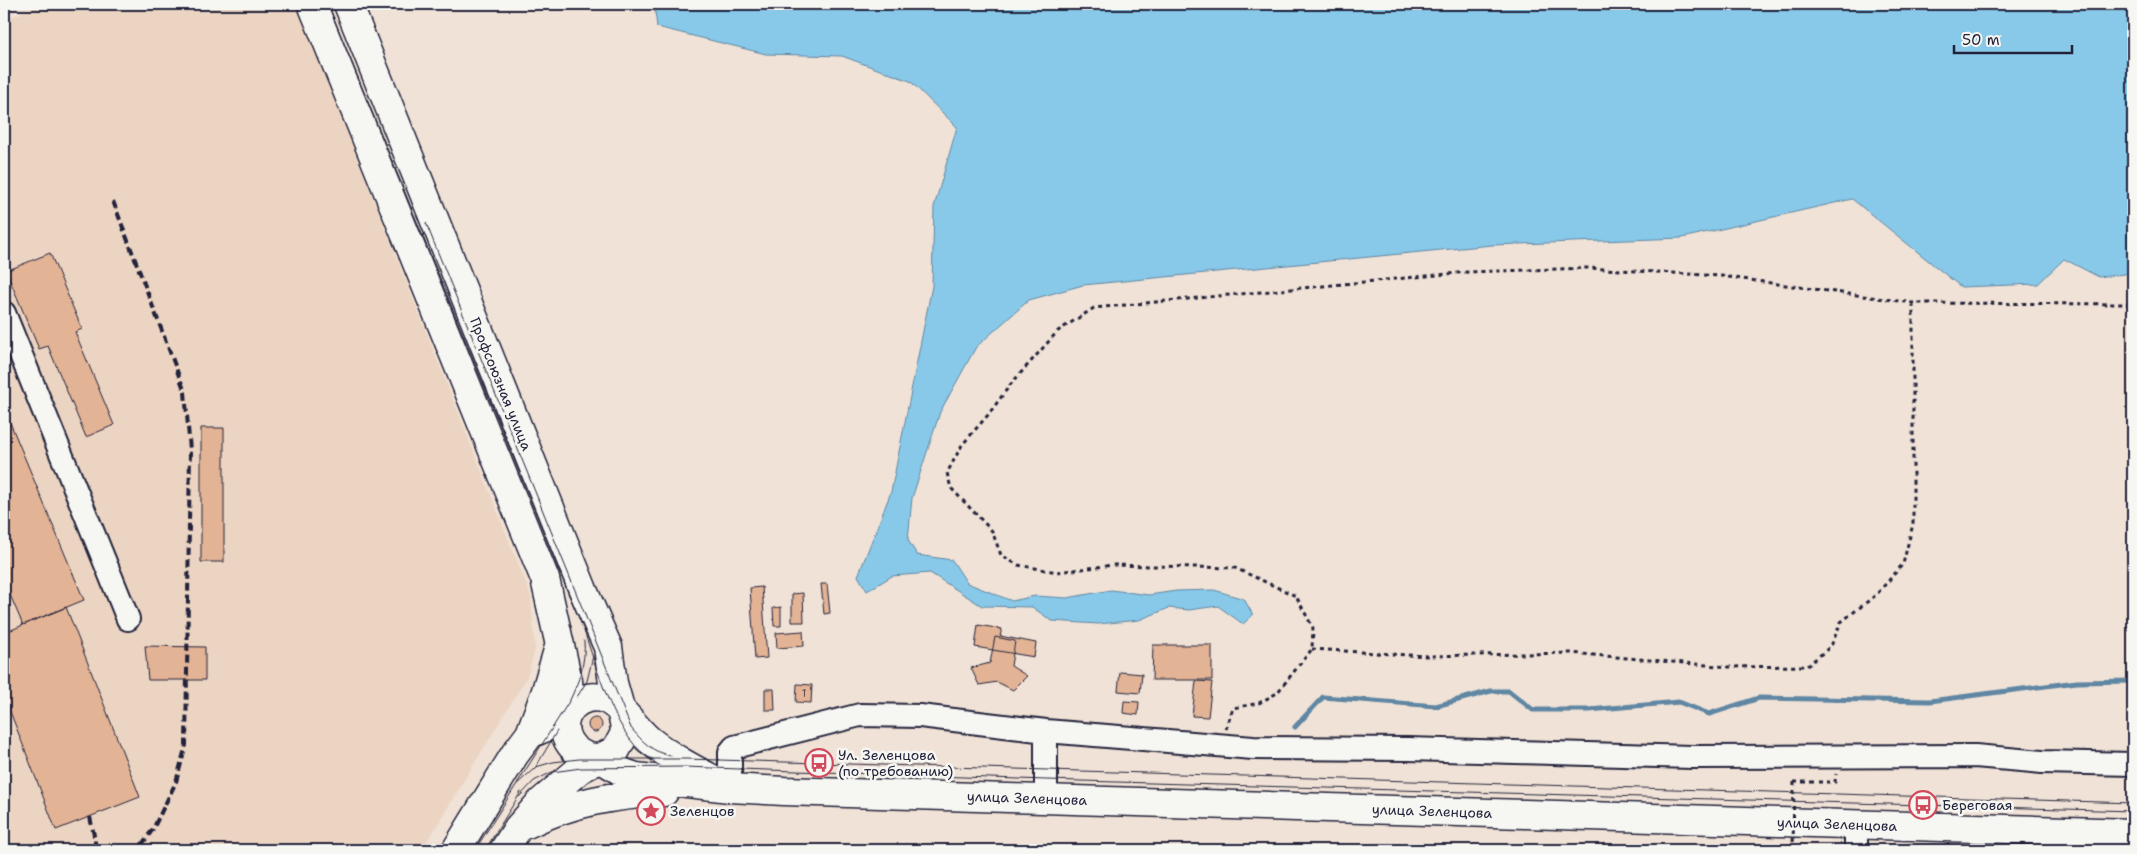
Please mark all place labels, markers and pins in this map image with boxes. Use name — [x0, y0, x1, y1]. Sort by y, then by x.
place label: Ул. Зеленцова (по требованию) — [838, 746, 953, 780]
bus stop icon: Ул. Зеленцова (по требованию) — [804, 748, 834, 778]
bus stop icon: Береговая — [1908, 790, 1938, 820]
place icon: Зеленцов — [636, 796, 666, 826]
place label: Береговая — [1942, 796, 2013, 814]
place label: Зеленцов — [670, 802, 734, 820]

